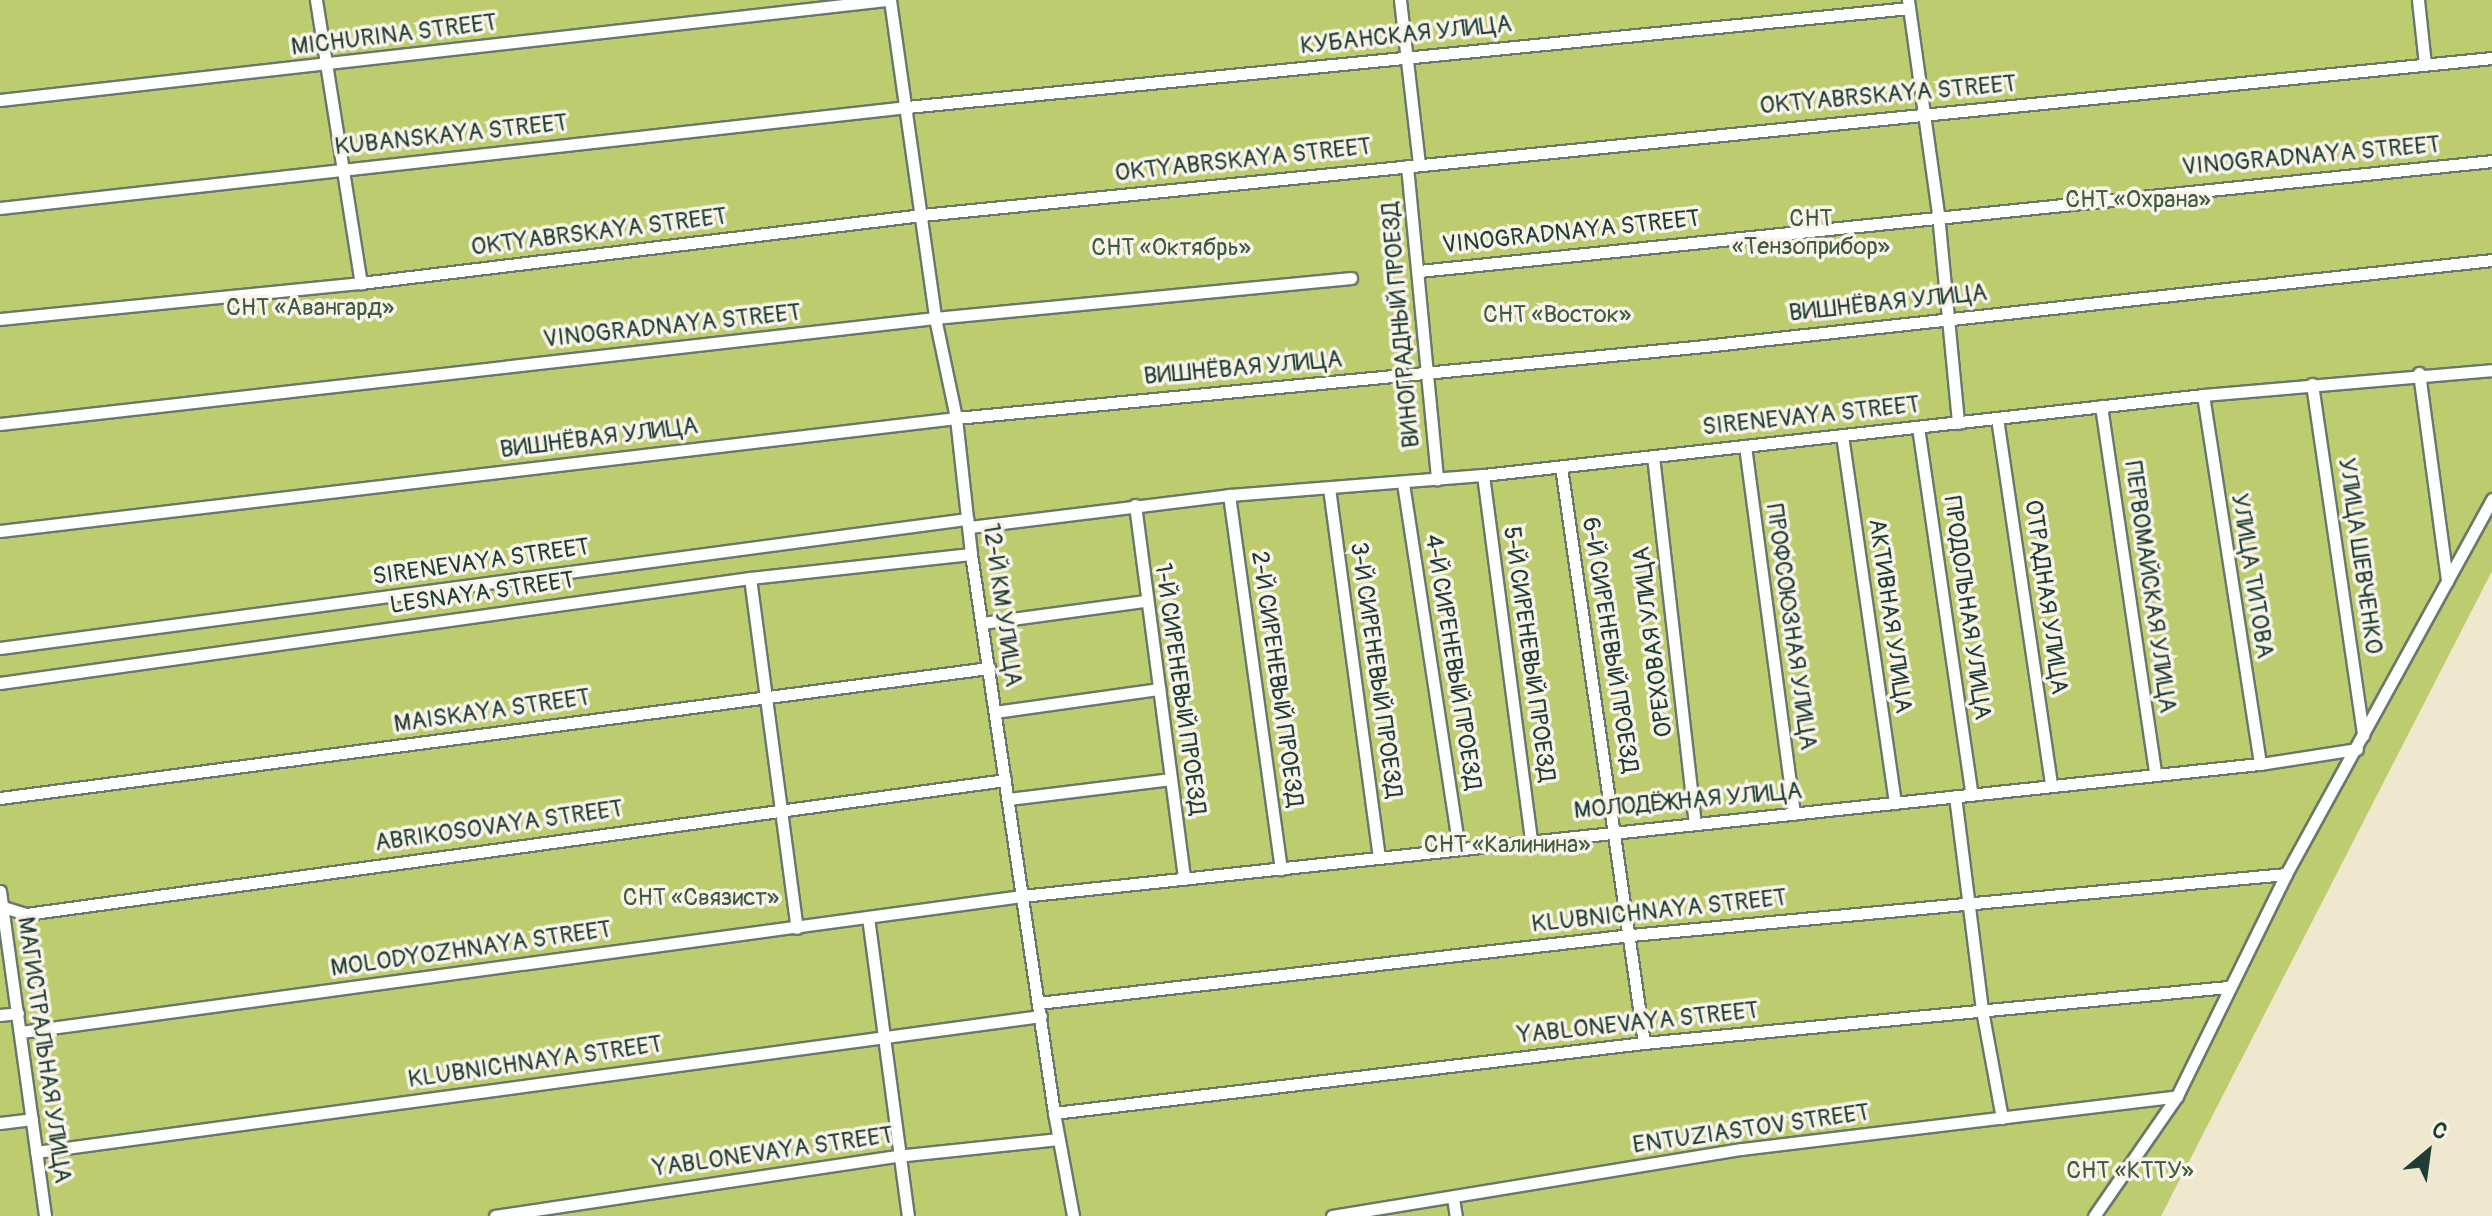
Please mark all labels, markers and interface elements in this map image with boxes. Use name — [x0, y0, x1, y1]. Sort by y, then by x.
street label: MICHURINA STREET — [289, 8, 499, 62]
street label: КУБАНСКАЯ УЛИЦА — [1299, 10, 1513, 60]
street label: OKTYABRSKAYA STREET — [1758, 69, 2018, 121]
street label: KUBANSKAYA STREET — [333, 108, 569, 162]
street label: VINOGRADNAYA STREET — [2181, 130, 2441, 182]
street label: OKTYABRSKAYA STREET — [1113, 132, 1373, 188]
park label: СНТ «Охрана» — [2065, 186, 2211, 214]
street label: ВИНОГРАДНЫЙ ПРОЕЗД — [1376, 201, 1426, 449]
street label: OKTYABRSKAYA STREET — [469, 202, 729, 262]
street label: VINOGRADNAYA STREET — [1441, 204, 1701, 260]
park label: СНТ «Тензоприбор» — [1732, 205, 1890, 261]
park label: СНТ «Октябрь» — [1091, 234, 1251, 262]
street label: ВИШНЁВАЯ УЛИЦА — [1787, 278, 1989, 328]
park label: СНТ «Авангард» — [226, 294, 394, 322]
street label: VINOGRADNAYA STREET — [542, 298, 802, 354]
park label: СНТ «Восток» — [1483, 301, 1631, 329]
street label: ВИШНЁВАЯ УЛИЦА — [1142, 345, 1344, 391]
street label: SIRENEVAYA STREET — [1701, 390, 1921, 442]
street label: ВИШНЁВАЯ УЛИЦА — [498, 412, 700, 464]
street label: УЛИЦА ШЕВЧЕНКО — [2332, 456, 2388, 656]
street label: ПЕРВОМАЙСКАЯ УЛИЦА — [2118, 459, 2182, 715]
street label: УЛИЦА ТИТОВА — [2225, 492, 2279, 660]
street label: ПРОДОЛЬНАЯ УЛИЦА — [1937, 494, 1997, 722]
street label: ОТРАДНАЯ УЛИЦА — [2018, 498, 2074, 696]
street label: ПРОФСОЮЗНАЯ УЛИЦА — [1759, 502, 1823, 752]
street label: 6-Й СИРЕНЕВЫЙ ПРОЕЗД — [1576, 515, 1644, 775]
street label: АКТИВНАЯ УЛИЦА — [1862, 517, 1918, 715]
street label: 12-Й КМ УЛИЦА — [976, 521, 1028, 689]
street label: 5-Й СИРЕНЕВЫЙ ПРОЕЗД — [1497, 525, 1561, 783]
street label: 4-Й СИРЕНЕВЫЙ ПРОЕЗД — [1419, 532, 1487, 792]
street label: SIRENEVAYA STREET — [371, 533, 591, 591]
street label: 3-Й СИРЕНЕВЫЙ ПРОЕЗД — [1344, 540, 1408, 800]
street label: ОРЕХОВАЯ УЛИЦА — [1627, 545, 1679, 739]
street label: 2-Й СИРЕНЕВЫЙ ПРОЕЗД — [1245, 549, 1309, 809]
street label: 1-Й СИРЕНЕВЫЙ ПРОЕЗД — [1148, 561, 1212, 817]
street label: LESNAYA STREET — [388, 566, 576, 620]
street label: MAISKAYA STREET — [392, 683, 592, 739]
street label: МОЛОДЁЖНАЯ УЛИЦА — [1573, 777, 1803, 825]
street label: ABRIKOSOVAYA STREET — [373, 794, 625, 858]
park label: СНТ «Калинина» — [1424, 831, 1590, 859]
street label: KLUBNICHNAYA STREET — [1530, 883, 1788, 939]
park label: СНТ «Связист» — [623, 884, 779, 912]
street label: МАГИСТРАЛЬНАЯ УЛИЦА — [11, 915, 77, 1185]
street label: MOLODYOZHNAYA STREET — [329, 915, 613, 983]
street label: YABLONEVAYA STREET — [1516, 996, 1760, 1050]
street label: KLUBNICHNAYA STREET — [406, 1030, 664, 1094]
street label: ENTUZIASTOV STREET — [1631, 1098, 1871, 1160]
north arrow — [2388, 1112, 2468, 1192]
text: С — [2427, 1115, 2452, 1147]
street label: YABLONEVAYA STREET — [651, 1121, 895, 1183]
park label: СНТ «КТТУ» — [2066, 1157, 2194, 1185]

